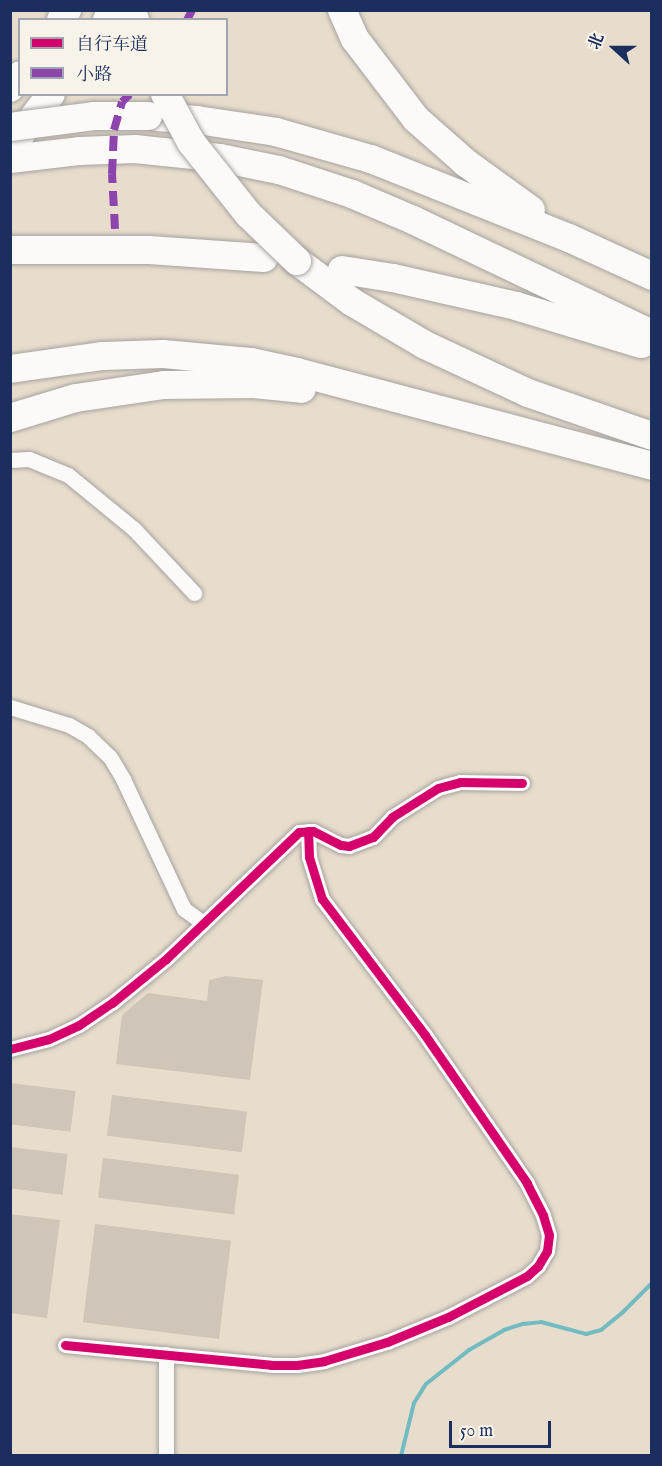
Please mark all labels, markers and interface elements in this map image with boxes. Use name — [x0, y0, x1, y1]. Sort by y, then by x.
legend — [18, 18, 228, 96]
north arrow — [584, 18, 644, 78]
text: 北 — [585, 30, 609, 53]
text: 自行车道 — [76, 34, 148, 57]
text: 小路 — [76, 64, 112, 87]
scale bar — [452, 1409, 554, 1447]
text: 50 m — [460, 1420, 493, 1443]

